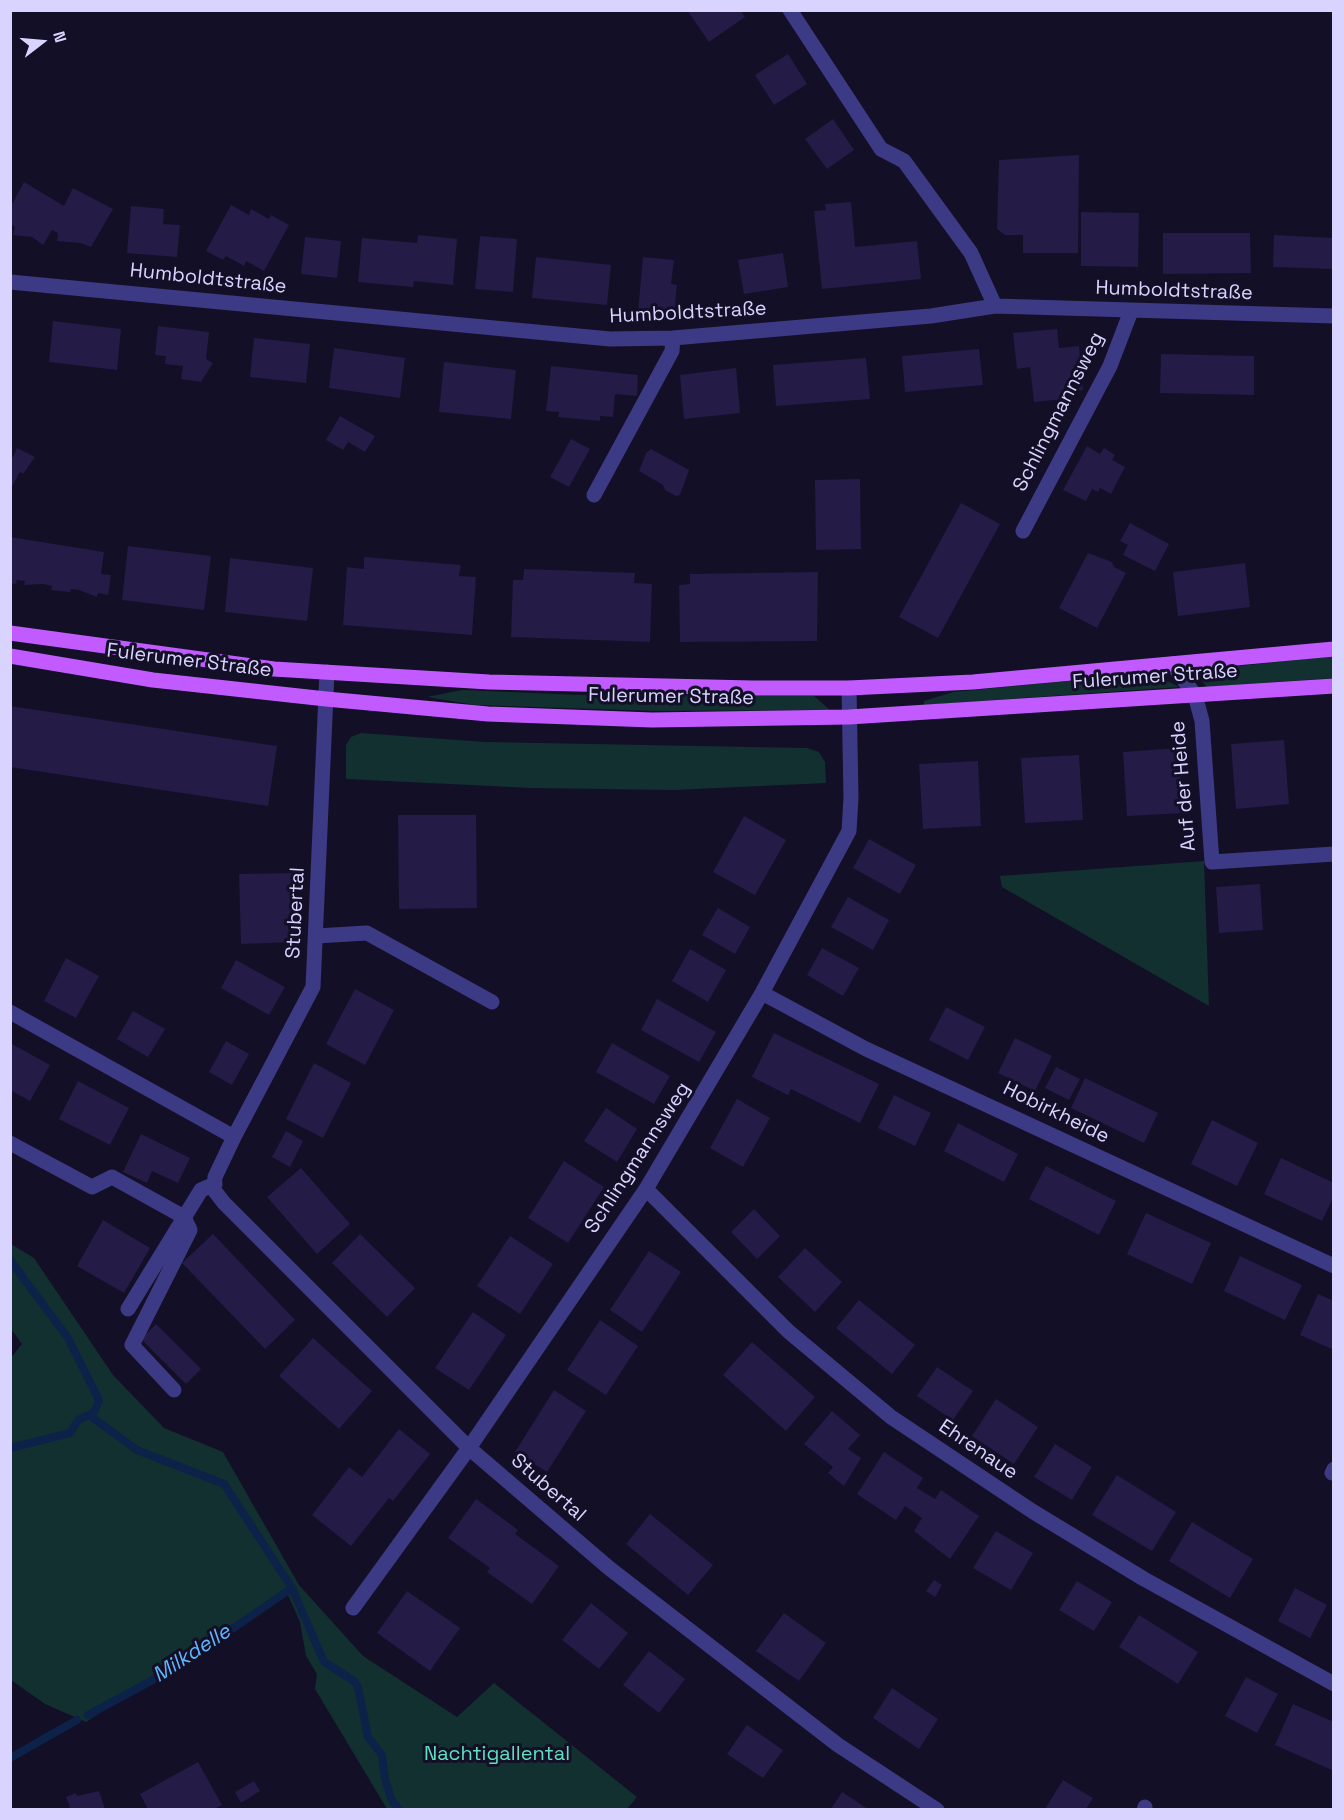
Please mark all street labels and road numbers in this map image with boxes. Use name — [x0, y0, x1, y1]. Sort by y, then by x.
street label: Humboldtstraße — [128, 259, 288, 299]
street label: Humboldtstraße — [1095, 276, 1253, 306]
street label: Humboldtstraße — [609, 297, 767, 329]
street label: Schlingmannsweg — [1008, 328, 1110, 496]
street label: Fulerumer Straße — [105, 639, 273, 683]
street label: Fulerumer Straße — [1071, 659, 1239, 695]
street label: Fulerumer Straße — [588, 684, 754, 710]
street label: Auf der Heide — [1166, 720, 1202, 852]
street label: Stubertal — [282, 867, 310, 959]
street label: Hobirkheide — [999, 1077, 1113, 1149]
street label: Schlingmannsweg — [580, 1078, 696, 1238]
street label: Ehrenaue — [934, 1415, 1022, 1485]
street label: Stubertal — [506, 1449, 590, 1527]

